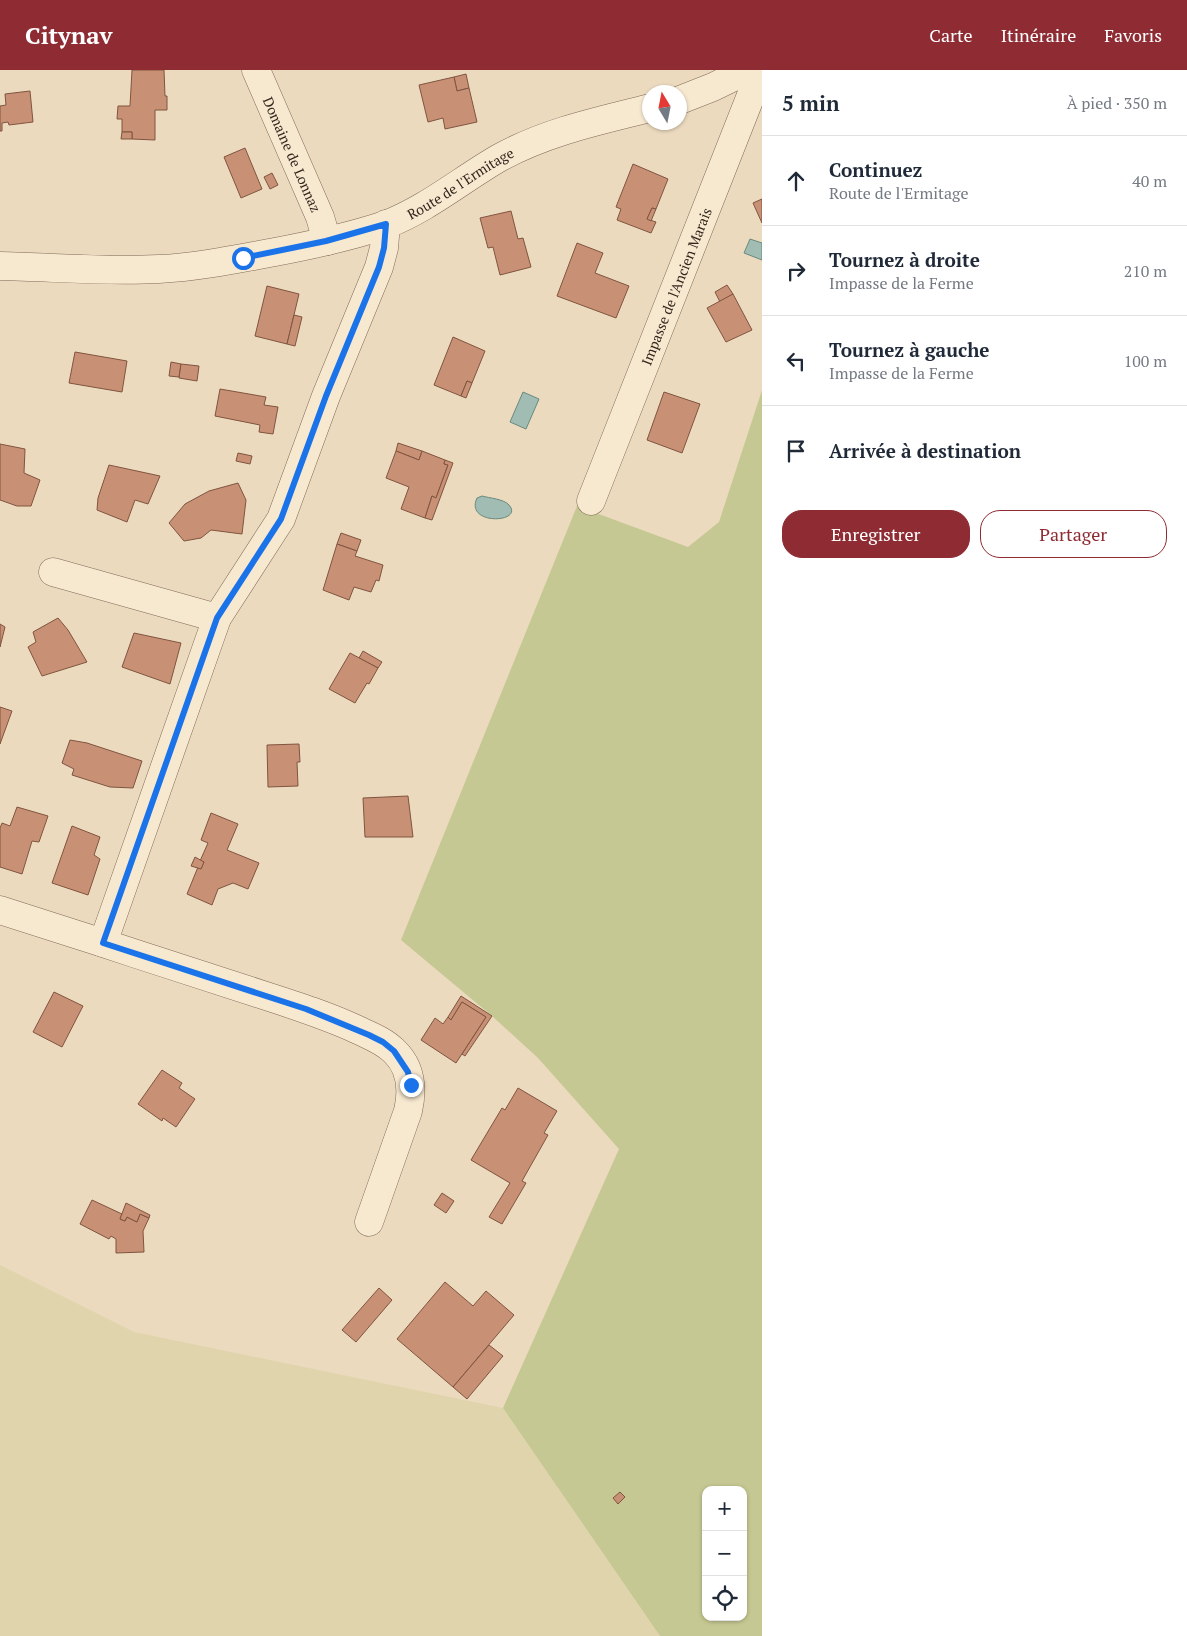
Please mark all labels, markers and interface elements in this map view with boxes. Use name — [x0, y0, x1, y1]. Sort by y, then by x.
text: Citynav — [25, 19, 112, 51]
text: Carte — [929, 23, 973, 47]
text: Itinéraire — [1001, 23, 1076, 47]
text: Favoris — [1104, 23, 1162, 47]
north arrow — [642, 85, 687, 130]
text: 5 min — [782, 89, 839, 117]
text: À pied · 350 m — [1067, 92, 1167, 114]
street label: Domaine de Lonnaz — [259, 94, 326, 215]
street label: Route de l'Ermitage — [403, 143, 517, 223]
text: Continuez — [829, 157, 922, 182]
icon: ahead — [782, 167, 810, 195]
text: 40 m — [1132, 170, 1167, 192]
text: Route de l'Ermitage — [829, 182, 969, 204]
street label: Impasse de l'Ancien Marais — [636, 205, 715, 368]
route start — [232, 247, 255, 270]
text: Tournez à droite — [829, 247, 980, 272]
icon: right — [782, 257, 810, 285]
text: 210 m — [1124, 260, 1167, 282]
text: Impasse de la Ferme — [829, 272, 974, 294]
text: Tournez à gauche — [829, 337, 990, 362]
icon: left — [782, 347, 810, 375]
text: 100 m — [1124, 350, 1167, 372]
text: Impasse de la Ferme — [829, 362, 974, 384]
icon: arrive — [782, 437, 810, 465]
text: Arrivée à destination — [829, 438, 1021, 463]
button: Enregistrer — [782, 510, 970, 558]
button: Partager — [980, 510, 1167, 558]
route end — [400, 1074, 423, 1097]
map controls — [702, 1486, 747, 1621]
button: + — [702, 1486, 747, 1531]
button: − — [702, 1531, 747, 1576]
button: locate — [702, 1576, 747, 1621]

